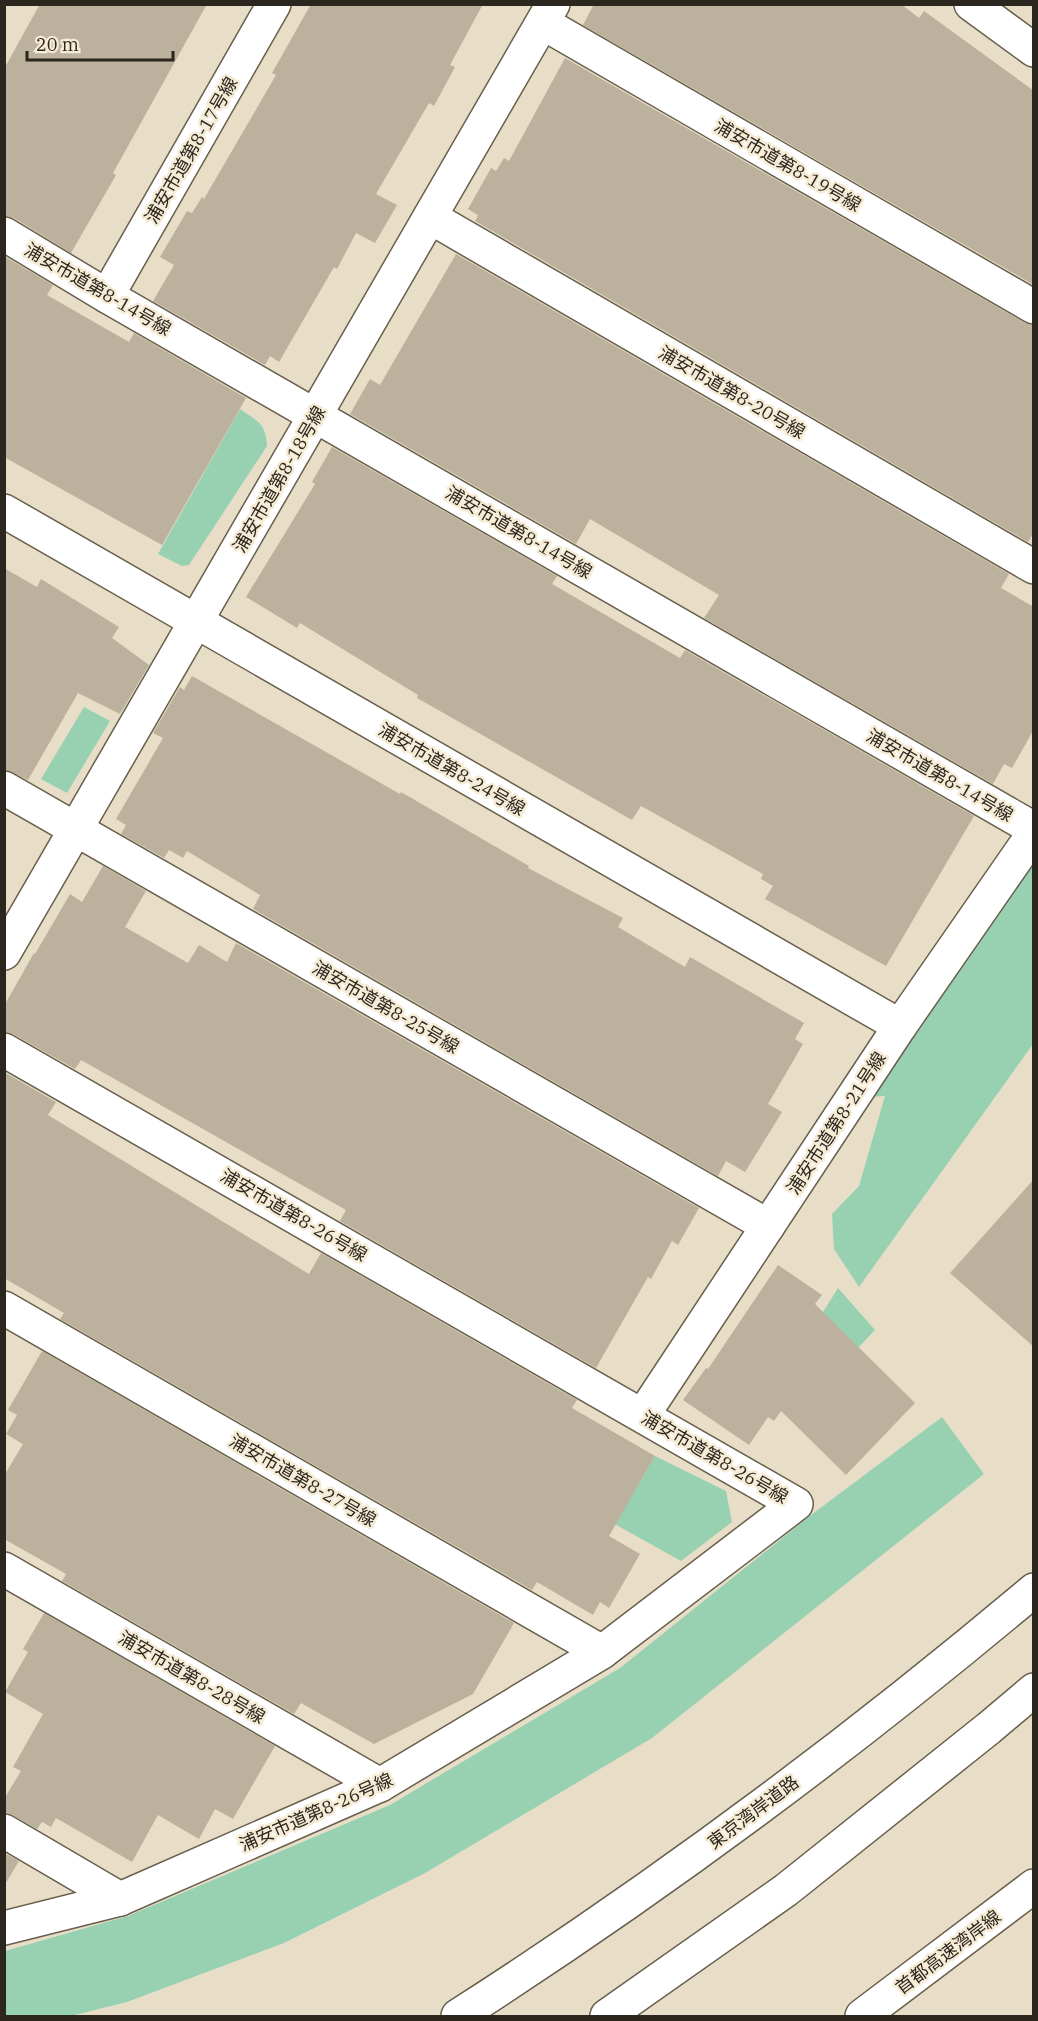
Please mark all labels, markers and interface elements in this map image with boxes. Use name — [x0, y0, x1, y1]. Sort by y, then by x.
scale bar — [27, 24, 172, 62]
text: 20 m — [36, 33, 79, 56]
street label: 浦安市道第8-17号線 — [140, 73, 242, 227]
street label: 浦安市道第8-19号線 — [711, 114, 865, 216]
street label: 浦安市道第8-14号線 — [21, 238, 175, 340]
street label: 浦安市道第8-20号線 — [655, 341, 809, 443]
street label: 浦安市道第8-18号線 — [228, 402, 330, 556]
street label: 浦安市道第8-14号線 — [442, 481, 596, 583]
street label: 浦安市道第8-24号線 — [375, 718, 529, 820]
street label: 浦安市道第8-14号線 — [863, 724, 1017, 826]
street label: 浦安市道第8-25号線 — [309, 956, 463, 1058]
street label: 浦安市道第8-21号線 — [781, 1047, 891, 1199]
street label: 浦安市道第8-26号線 — [217, 1164, 371, 1266]
street label: 浦安市道第8-26号線 — [638, 1406, 792, 1508]
street label: 浦安市道第8-27号線 — [226, 1429, 380, 1531]
street label: 浦安市道第8-28号線 — [115, 1626, 269, 1728]
street label: 浦安市道第8-26号線 — [236, 1768, 396, 1856]
street label: 東京湾岸道路 — [703, 1770, 803, 1854]
street label: 首都高速湾岸線 — [891, 1905, 1005, 1999]

